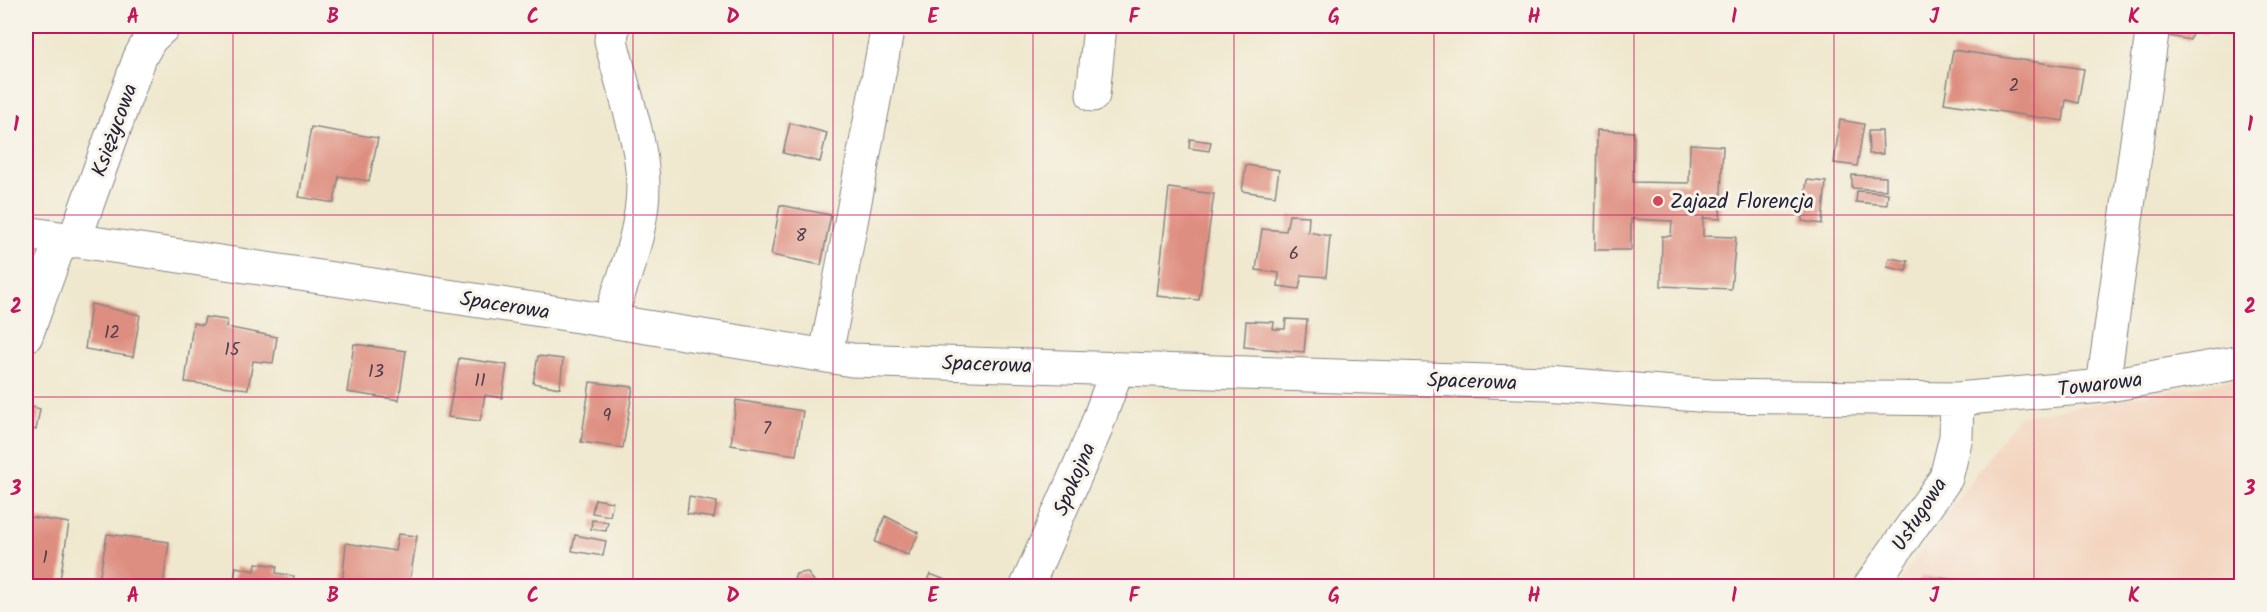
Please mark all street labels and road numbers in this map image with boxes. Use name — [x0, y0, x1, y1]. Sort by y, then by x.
street label: Księżycowa — [83, 79, 148, 182]
street label: Spacerowa — [458, 283, 552, 330]
street label: Spacerowa — [941, 347, 1033, 384]
street label: Spacerowa — [1426, 364, 1518, 401]
street label: Towarowa — [2056, 364, 2144, 407]
street label: Spokojna — [1045, 438, 1106, 521]
street label: Usługowa — [1884, 471, 1957, 558]

